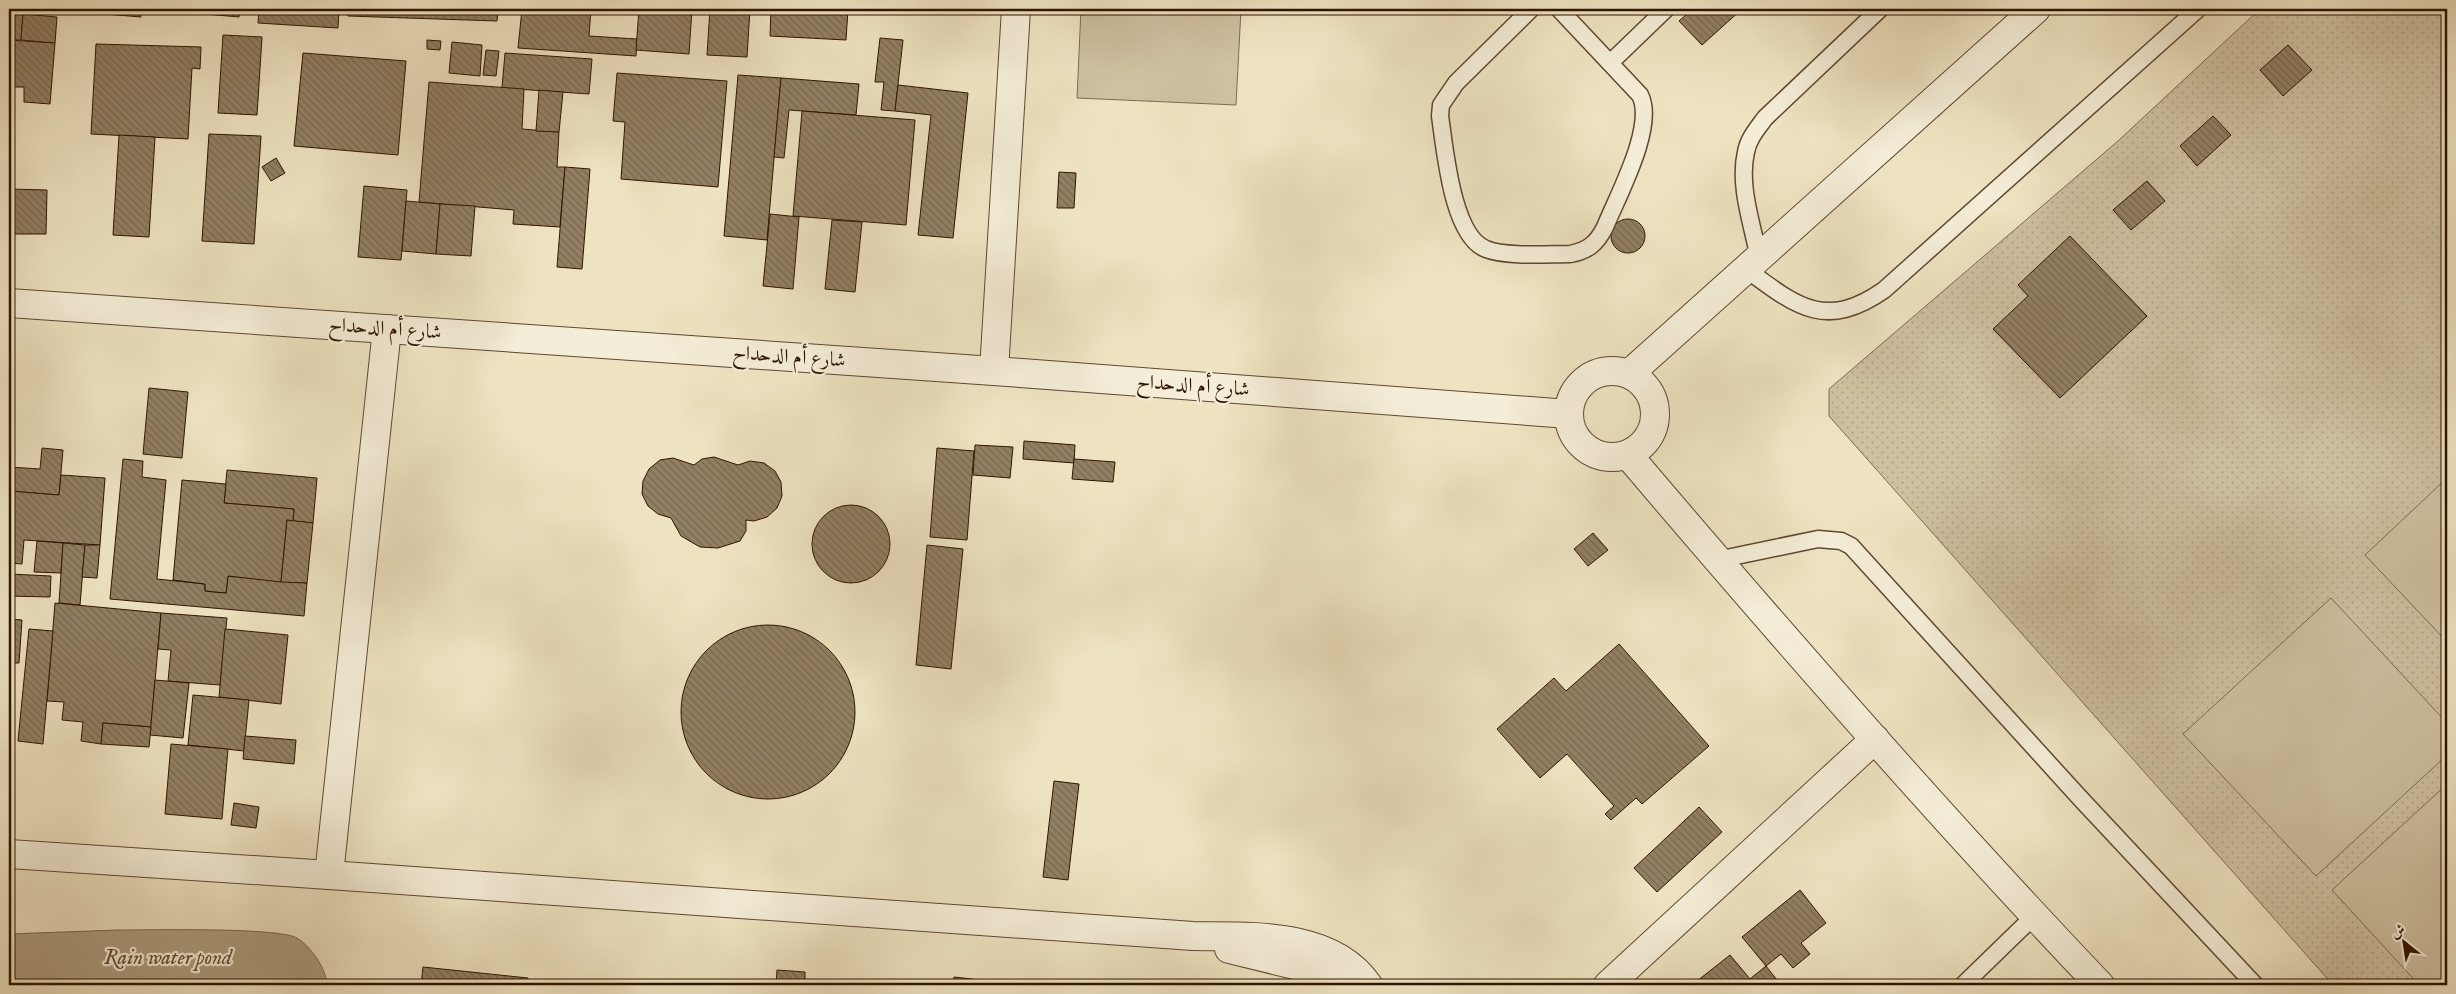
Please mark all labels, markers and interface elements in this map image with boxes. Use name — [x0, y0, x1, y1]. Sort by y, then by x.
street label: شارع أم الدحداح — [327, 310, 443, 349]
street label: شارع أم الدحداح — [731, 338, 847, 377]
street label: شارع أم الدحداح — [1135, 367, 1251, 406]
north arrow — [2378, 916, 2428, 966]
text: ش — [2387, 920, 2409, 943]
water label: Rain water pond — [104, 945, 234, 972]

